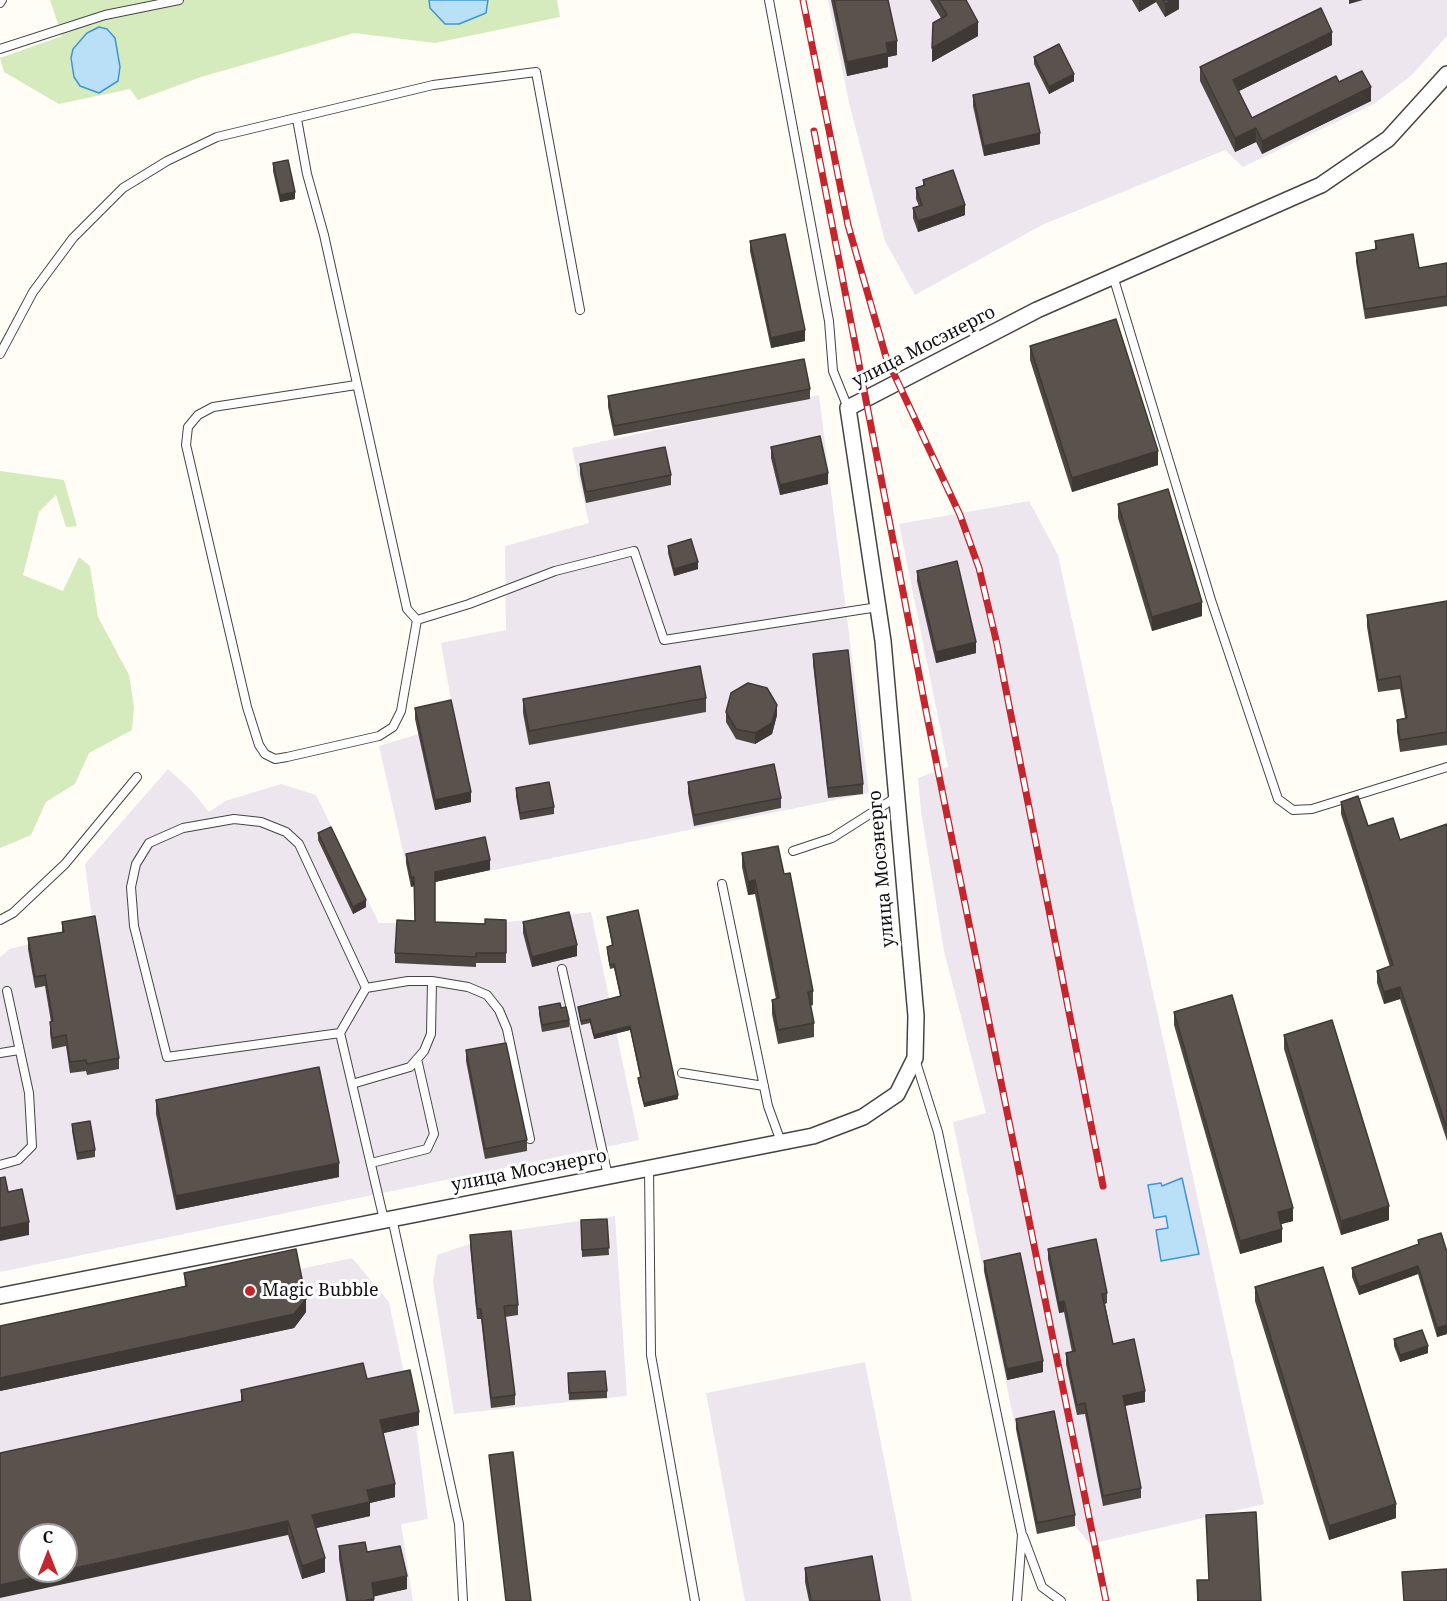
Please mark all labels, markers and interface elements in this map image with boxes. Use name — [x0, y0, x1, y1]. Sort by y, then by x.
street label: улица Мосэнерго — [849, 302, 999, 392]
street label: улица Мосэнерго — [864, 790, 900, 948]
street label: улица Мосэнерго — [450, 1145, 608, 1197]
place label: Magic Bubble — [262, 1280, 379, 1302]
marker: Magic Bubble — [243, 1284, 257, 1298]
north arrow — [18, 1523, 78, 1583]
text: С — [43, 1526, 53, 1548]

